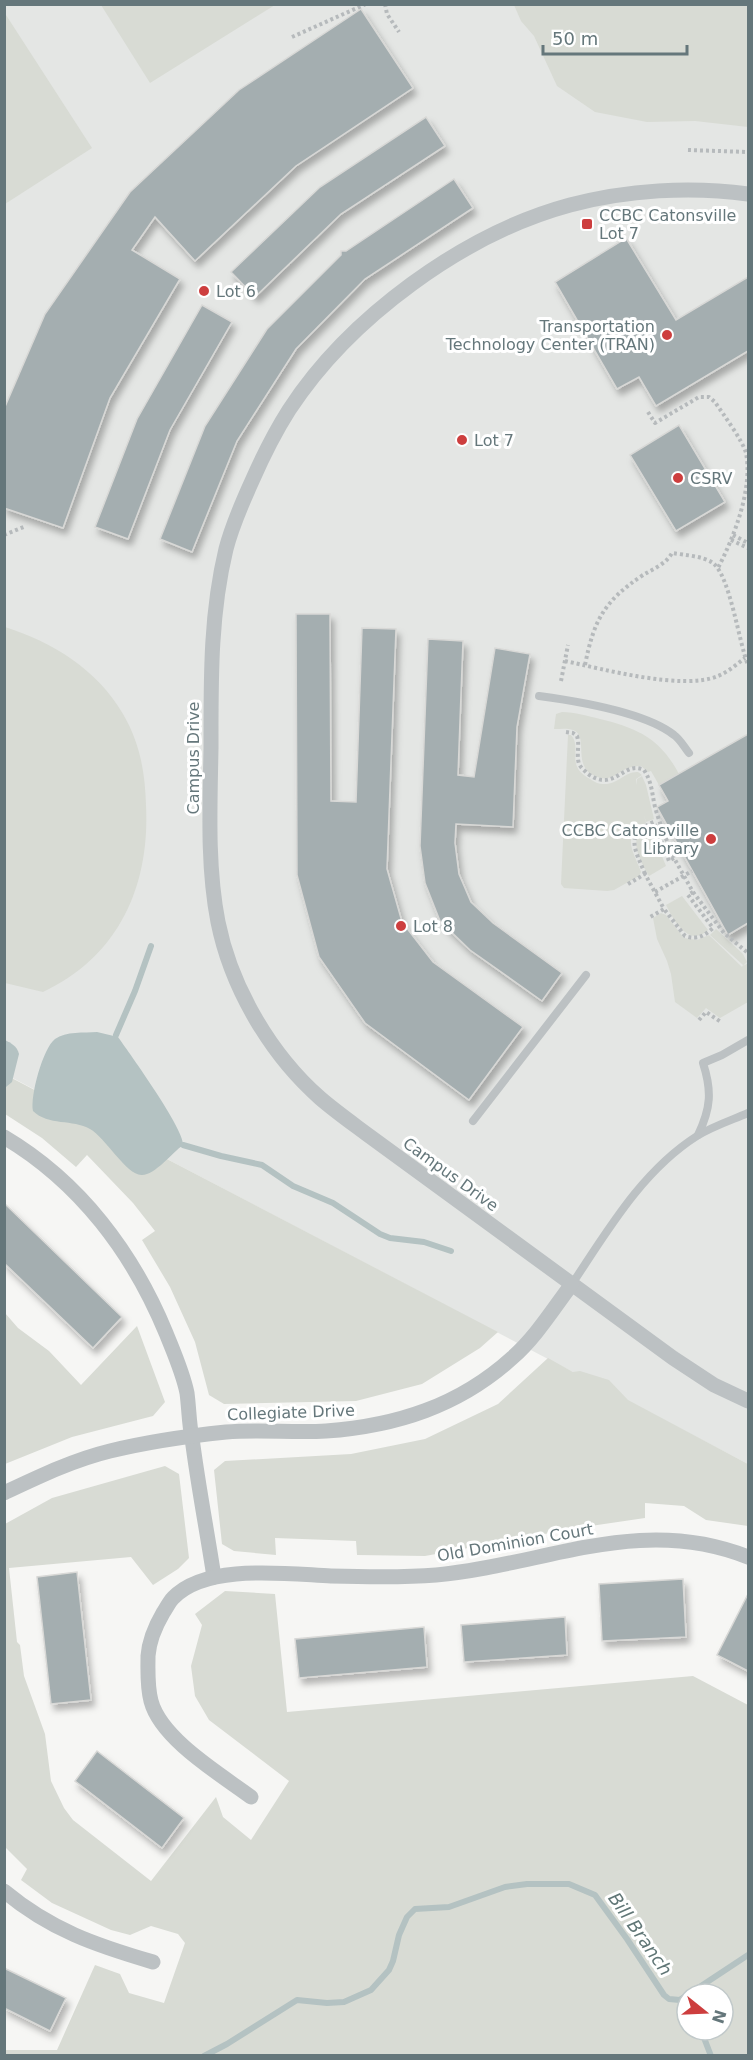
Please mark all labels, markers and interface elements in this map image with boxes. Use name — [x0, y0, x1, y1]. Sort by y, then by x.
scale bar — [543, 18, 687, 56]
text: 50 m — [552, 28, 598, 49]
place label: CCBC Catonsville Lot 7 — [599, 206, 736, 243]
marker: CCBC Catonsville Lot 7 — [580, 217, 594, 231]
place label: Lot 6 — [216, 282, 256, 301]
marker: Lot 6 — [197, 284, 211, 298]
place label: Transportation Technology Center (TRAN) — [445, 317, 655, 354]
marker: Transportation Technology Center (TRAN) — [660, 328, 674, 342]
place label: Lot 7 — [474, 431, 514, 450]
marker: Lot 7 — [455, 433, 469, 447]
place label: CSRV — [690, 469, 733, 488]
marker: CSRV — [671, 471, 685, 485]
street label: Campus Drive — [184, 702, 203, 814]
place label: CCBC Catonsville Library — [562, 821, 699, 858]
marker: CCBC Catonsville Library — [704, 832, 718, 846]
place label: Lot 8 — [413, 917, 453, 936]
marker: Lot 8 — [394, 919, 408, 933]
street label: Campus Drive — [399, 1134, 502, 1215]
street label: Collegiate Drive — [227, 1401, 355, 1424]
street label: Old Dominion Court — [436, 1519, 595, 1566]
water label: Bill Branch — [604, 1888, 677, 1979]
north arrow — [675, 1982, 735, 2042]
text: N — [708, 2007, 730, 2026]

